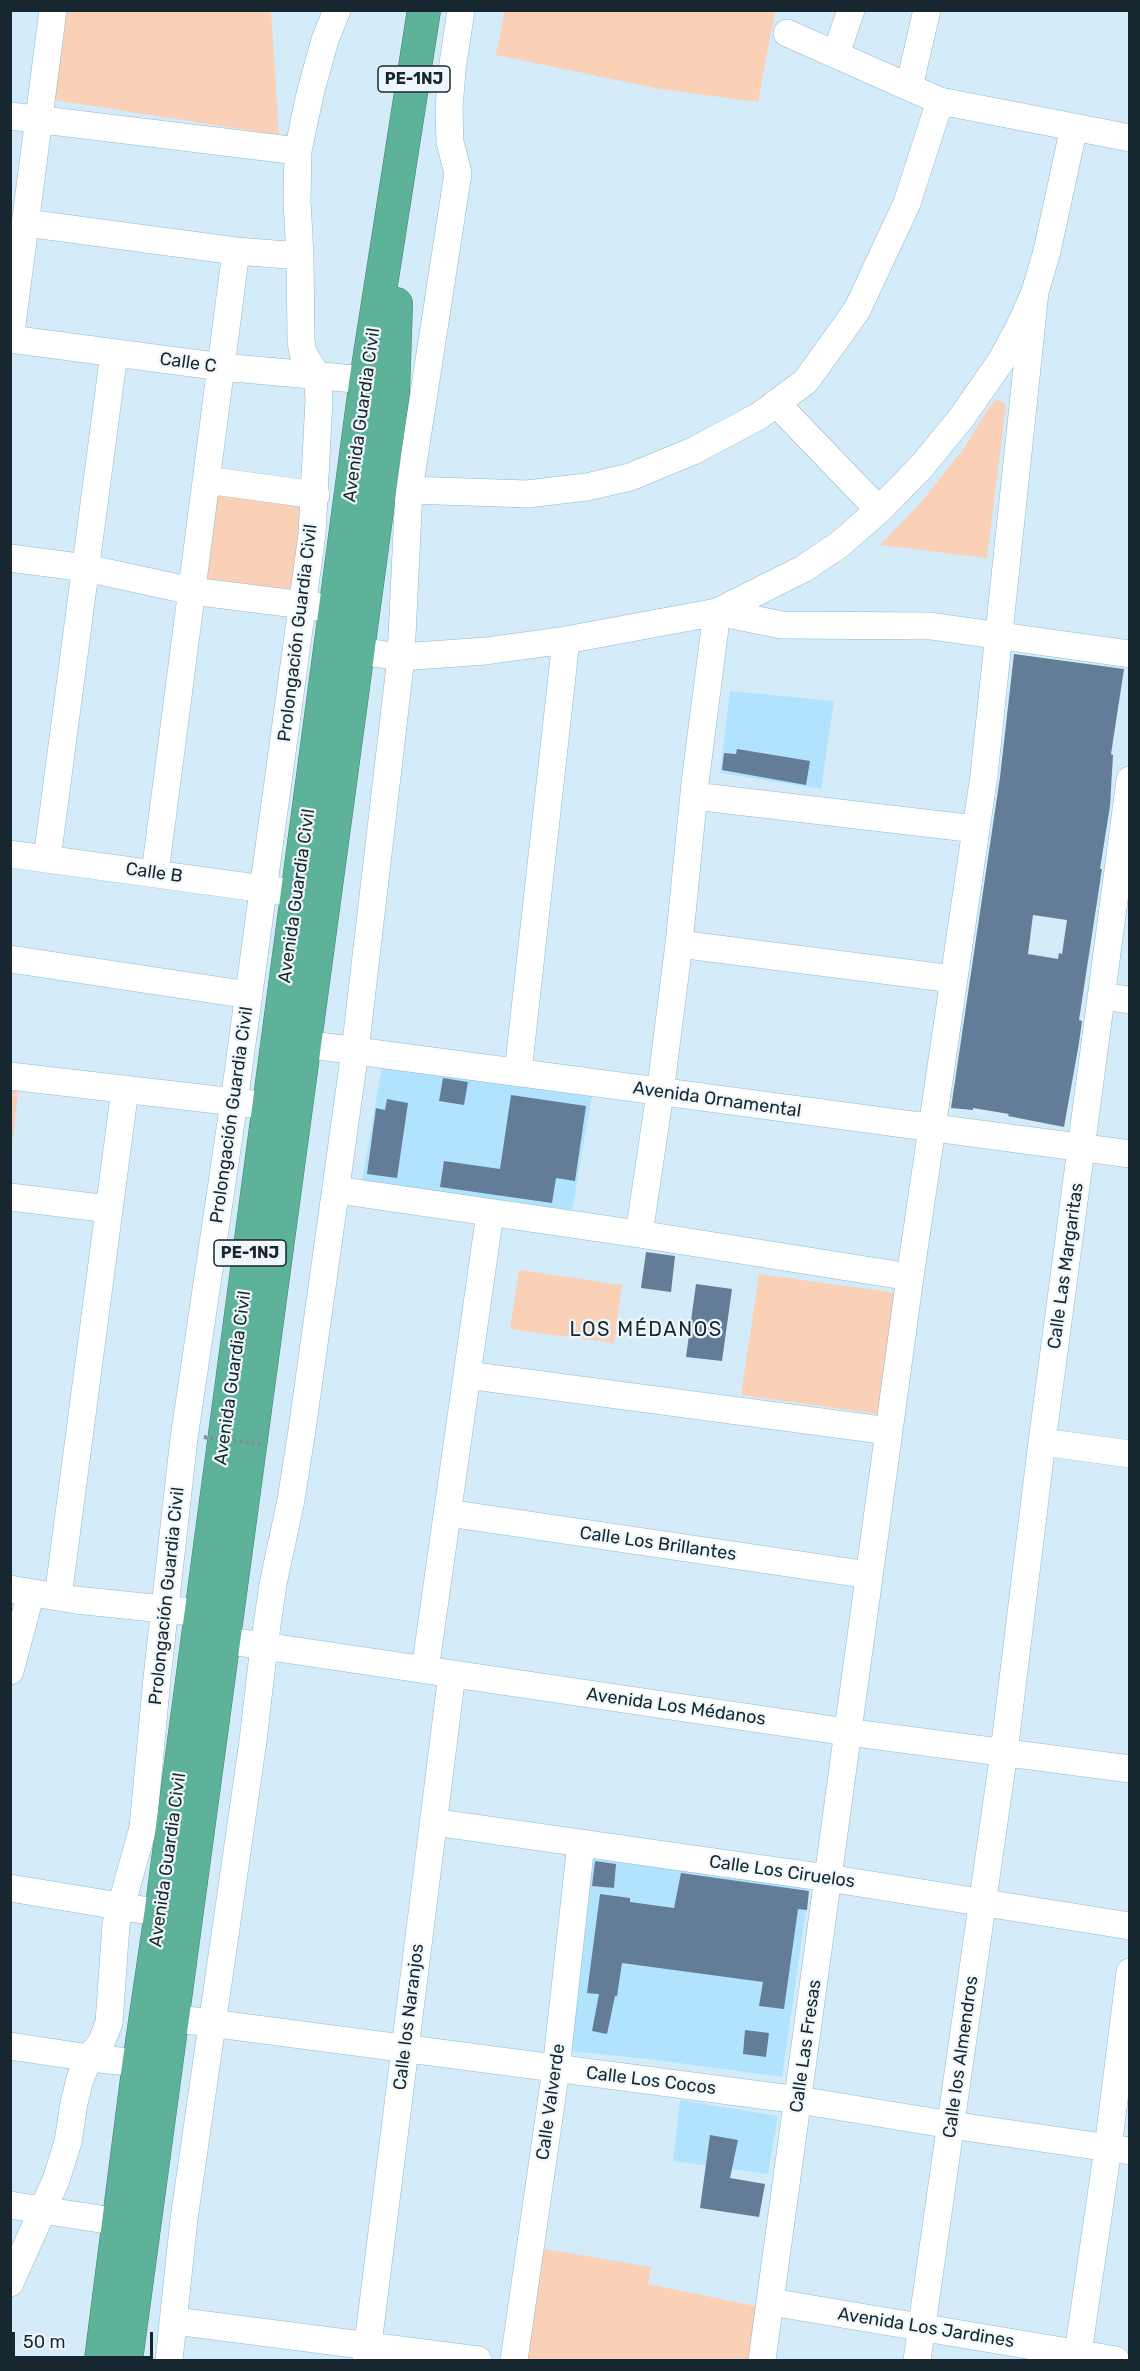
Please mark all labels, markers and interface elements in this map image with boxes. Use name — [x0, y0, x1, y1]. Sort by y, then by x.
road number: PE-1NJ — [378, 66, 450, 92]
street label: Avenida Guardia Civil — [339, 327, 385, 503]
street label: Calle C — [158, 348, 218, 378]
street label: Prolongación Guardia Civil — [274, 523, 322, 743]
street label: Avenida Guardia Civil — [274, 808, 320, 984]
street label: Calle B — [124, 858, 184, 888]
street label: Prolongación Guardia Civil — [206, 1005, 258, 1225]
street label: Avenida Ornamental — [632, 1078, 802, 1122]
street label: Calle Las Margaritas — [1044, 1181, 1088, 1351]
road number: PE-1NJ — [214, 1240, 286, 1266]
street label: Avenida Guardia Civil — [210, 1290, 256, 1466]
district label: LOS MÉDANOS — [569, 1318, 723, 1342]
street label: Prolongación Guardia Civil — [145, 1486, 189, 1706]
street label: Calle Los Brillantes — [578, 1522, 738, 1566]
street label: Avenida Los Médanos — [585, 1684, 767, 1730]
street label: Avenida Guardia Civil — [145, 1772, 191, 1948]
street label: Calle Los Ciruelos — [708, 1851, 856, 1893]
street label: Calle los Naranjos — [389, 1942, 429, 2092]
street label: Calle los Almendros — [939, 1974, 983, 2140]
street label: Calle Las Fresas — [786, 1978, 826, 2114]
street label: Calle Valverde — [532, 2042, 570, 2162]
street label: Calle Los Cocos — [585, 2062, 717, 2100]
street label: Avenida Los Jardines — [836, 2303, 1016, 2353]
scale bar — [15, 2320, 156, 2358]
text: 50 m — [23, 2331, 66, 2353]

